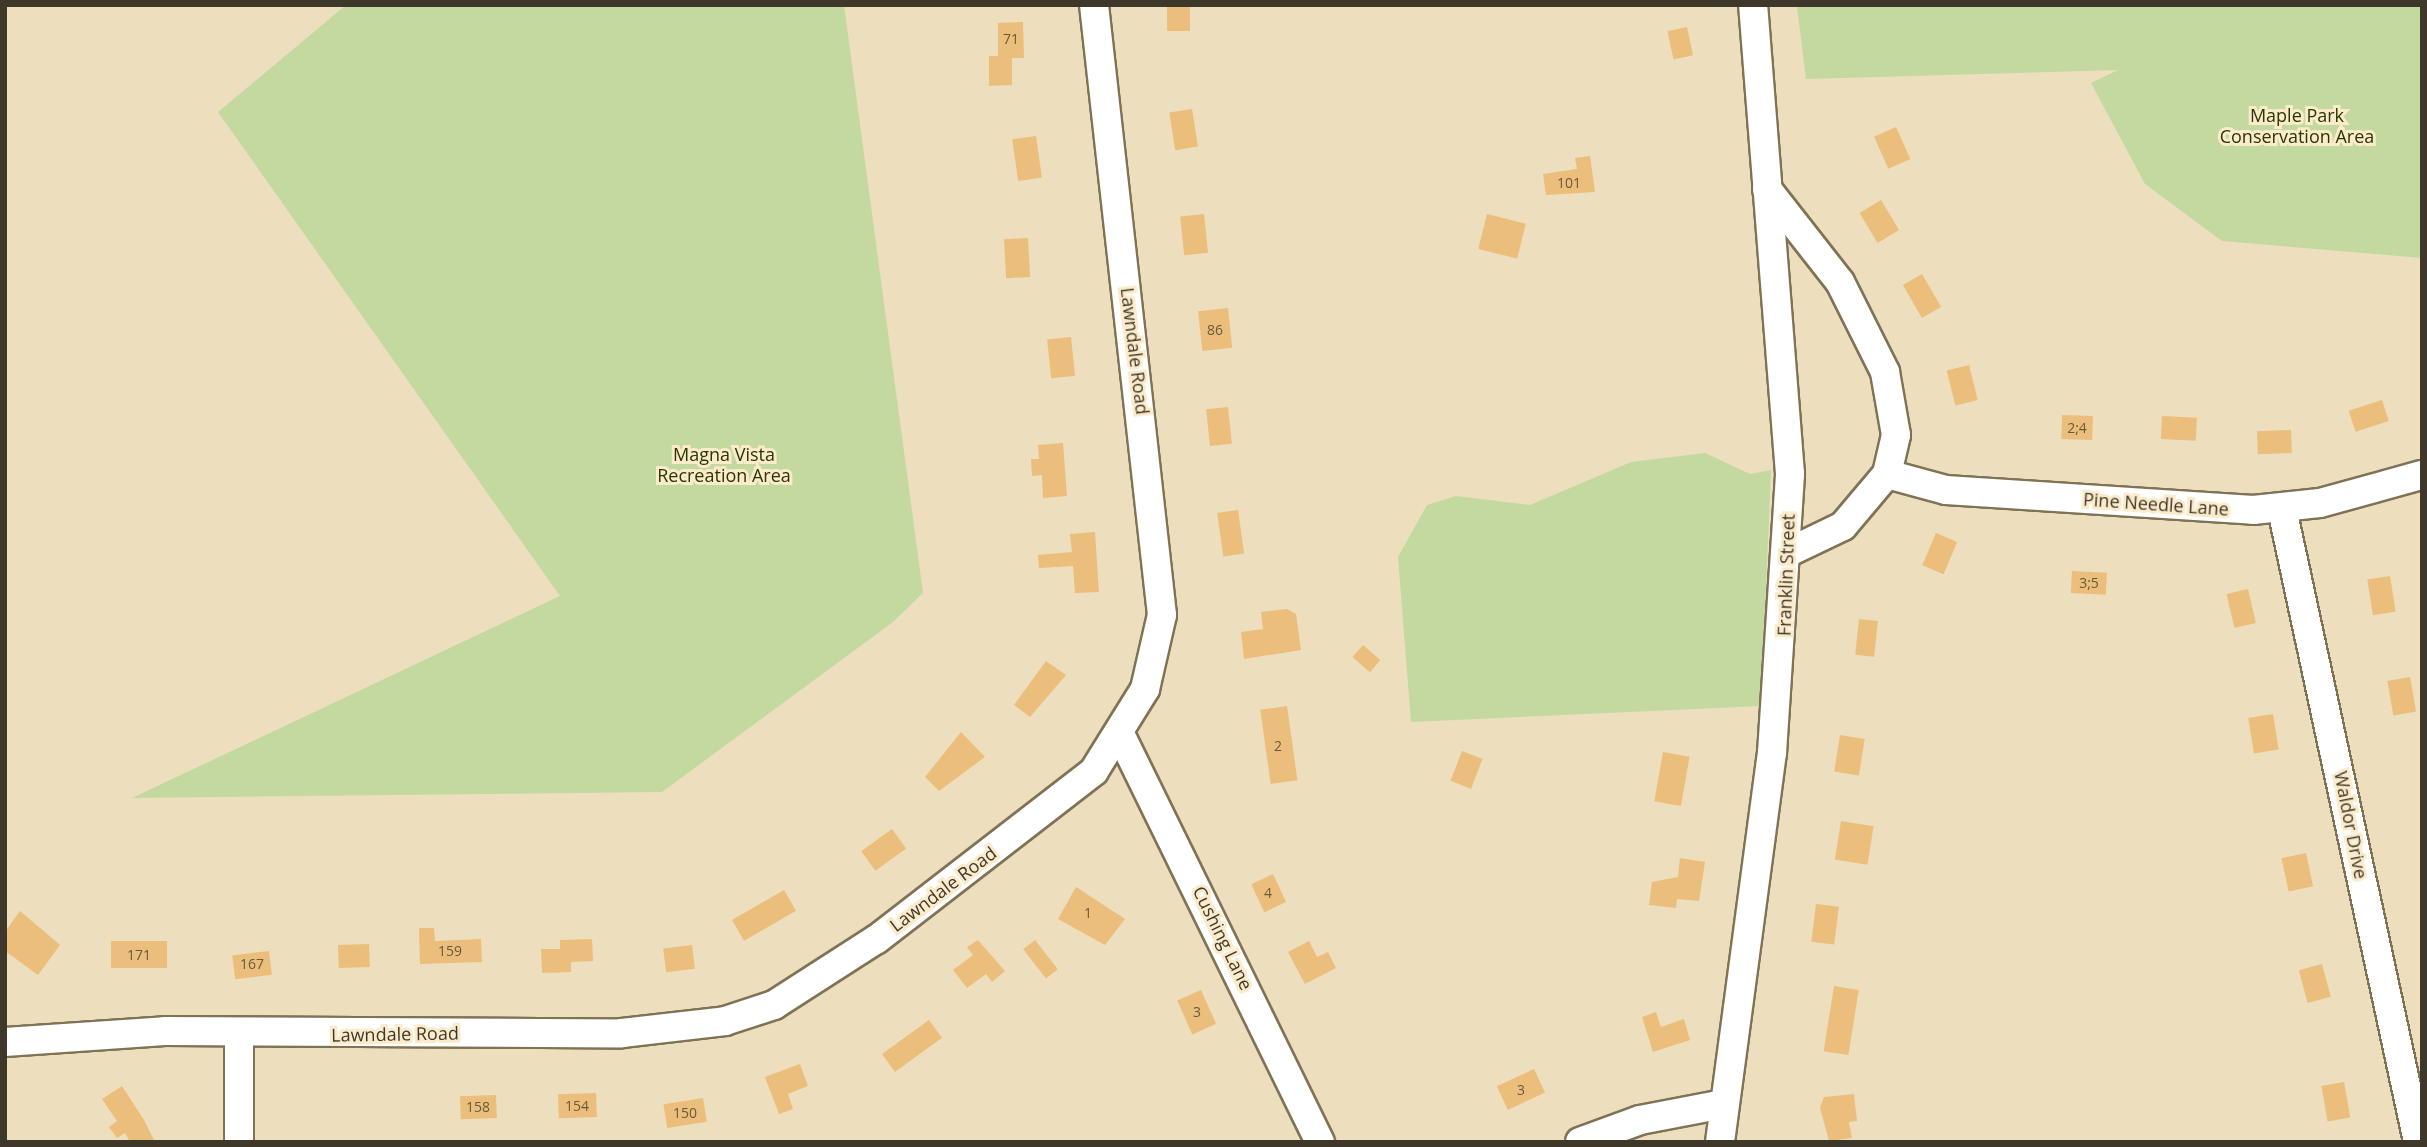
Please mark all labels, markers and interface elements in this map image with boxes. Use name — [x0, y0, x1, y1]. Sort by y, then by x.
house number: 71 — [1003, 31, 1019, 47]
park label: Maple Park Conservation Area — [2220, 105, 2374, 148]
house number: 101 — [1557, 175, 1581, 191]
street label: Lawndale Road — [1117, 286, 1153, 416]
house number: 86 — [1207, 322, 1223, 338]
house number: 2;4 — [2067, 420, 2087, 436]
park label: Magna Vista Recreation Area — [657, 444, 791, 486]
street label: Pine Needle Lane — [2083, 488, 2229, 520]
street label: Franklin Street — [1773, 514, 1799, 636]
house number: 3;5 — [2079, 575, 2099, 591]
house number: 2 — [1274, 738, 1282, 754]
street label: Waldor Drive — [2330, 769, 2372, 881]
street label: Lawndale Road — [886, 842, 1000, 936]
street label: Cushing Lane — [1189, 883, 1257, 993]
house number: 4 — [1264, 885, 1272, 901]
house number: 1 — [1084, 905, 1092, 921]
house number: 159 — [438, 943, 462, 959]
house number: 171 — [127, 947, 151, 963]
house number: 167 — [240, 956, 264, 972]
house number: 3 — [1193, 1004, 1201, 1020]
street label: Lawndale Road — [331, 1022, 459, 1046]
house number: 3 — [1517, 1082, 1525, 1098]
house number: 154 — [565, 1098, 589, 1114]
house number: 158 — [466, 1099, 490, 1115]
house number: 150 — [673, 1105, 697, 1121]

